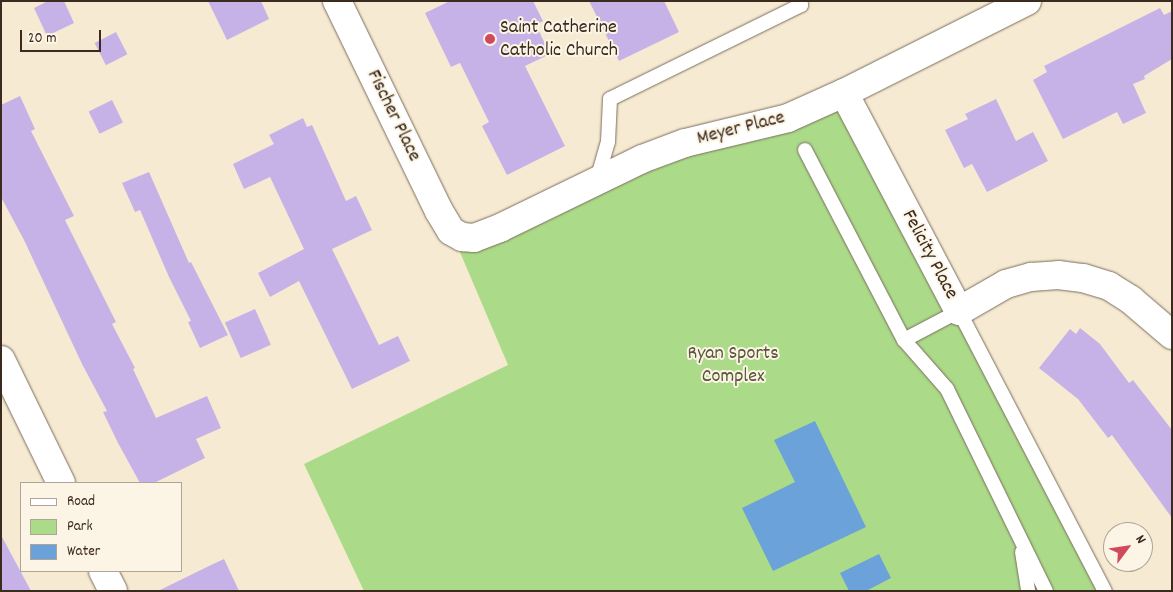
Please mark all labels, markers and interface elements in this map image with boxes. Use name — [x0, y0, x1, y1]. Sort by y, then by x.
place label: Saint Catherine Catholic Church — [500, 16, 618, 63]
scale bar — [22, 20, 104, 52]
text: 20 m — [28, 28, 56, 50]
marker: Saint Catherine Catholic Church — [484, 33, 496, 45]
street label: Fischer Place — [361, 66, 425, 166]
street label: Meyer Place — [695, 107, 787, 151]
street label: Felicity Place — [895, 206, 963, 304]
park label: Ryan Sports Complex — [687, 343, 779, 390]
legend — [20, 482, 182, 572]
text: Road — [67, 491, 95, 513]
text: Park — [67, 516, 93, 538]
north arrow — [1103, 522, 1153, 572]
text: N — [1130, 532, 1150, 548]
text: Water — [67, 541, 100, 563]

